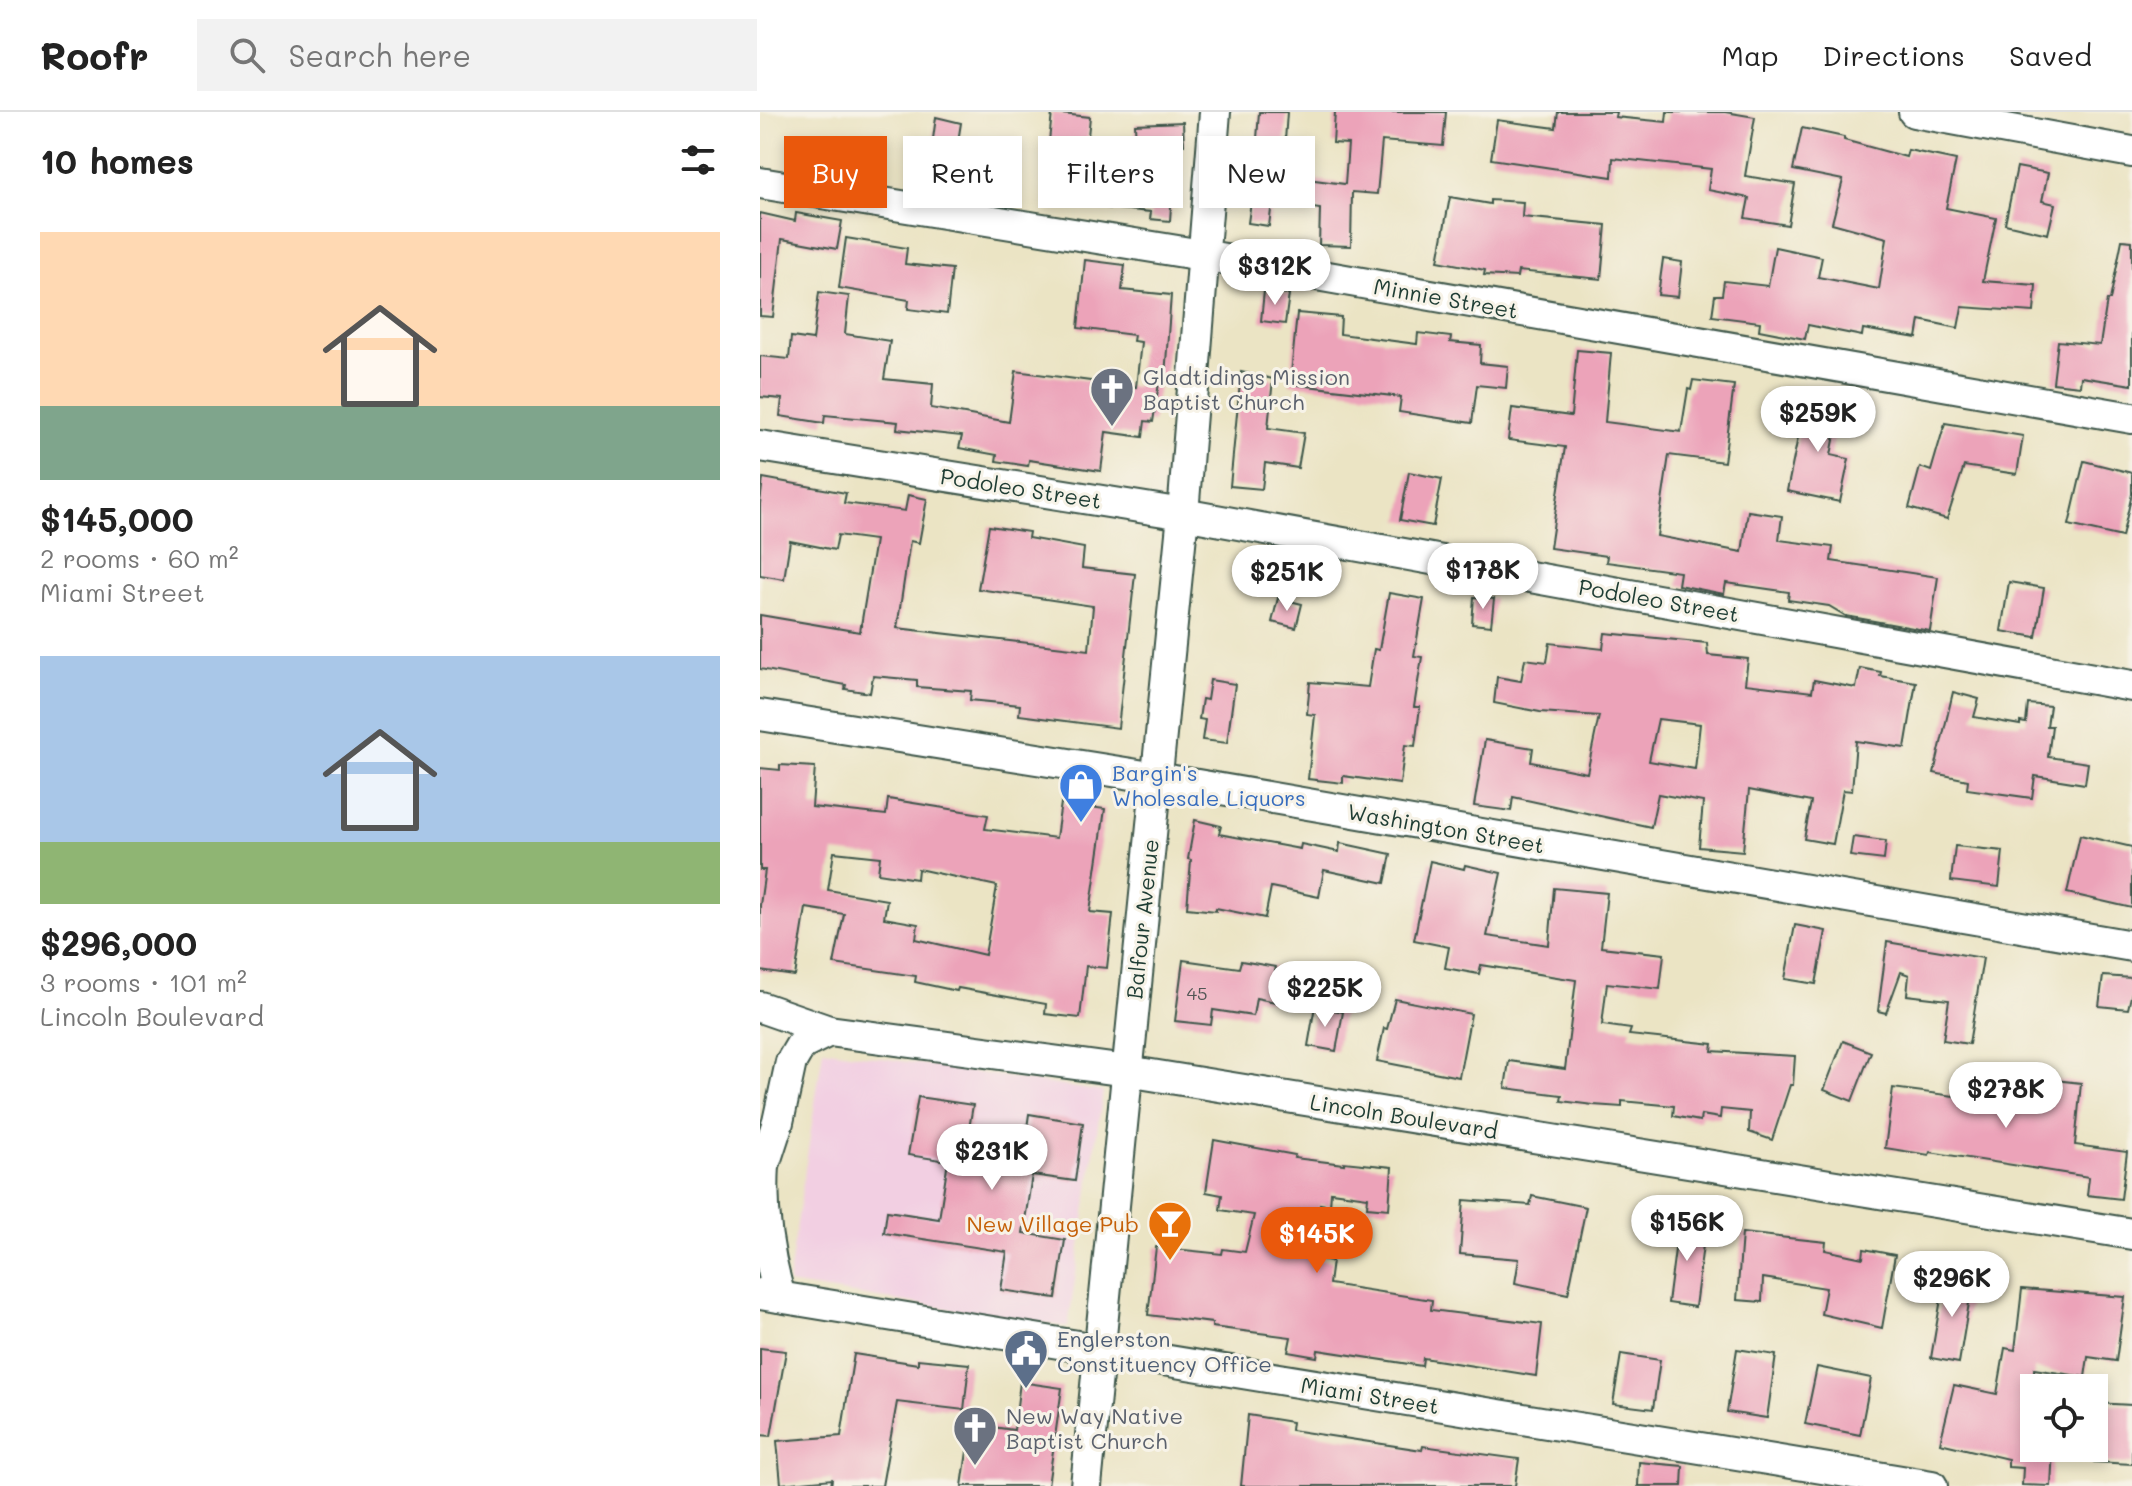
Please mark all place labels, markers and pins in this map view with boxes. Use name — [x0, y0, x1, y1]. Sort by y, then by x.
pin: $312K — [1219, 239, 1331, 307]
place label: Gladtidings Mission Baptist Church — [1143, 362, 1350, 416]
church icon: Gladtidings Mission Baptist Church — [1088, 365, 1136, 428]
pin: $259K — [1762, 386, 1874, 454]
pin: $178K — [1427, 543, 1539, 611]
pin: $251K — [1231, 545, 1343, 613]
place label: Bargin's Wholesale Liquors — [1112, 758, 1306, 812]
shop icon: Bargin's Wholesale Liquors — [1057, 761, 1105, 824]
pin: $225K — [1269, 961, 1381, 1029]
pin: $278K — [1950, 1062, 2062, 1130]
pin: $231K — [936, 1124, 1048, 1192]
pin: $156K — [1631, 1195, 1743, 1263]
bar icon: New Village Pub — [1146, 1199, 1194, 1262]
pin: $145K — [1261, 1207, 1373, 1275]
place label: New Village Pub — [966, 1209, 1139, 1238]
pin: $296K — [1896, 1251, 2008, 1319]
place label: Englerston Constituency Office — [1057, 1324, 1272, 1378]
public building icon: Englerston Constituency Office — [1002, 1327, 1050, 1390]
place label: New Way Native Baptist Church — [1006, 1401, 1183, 1455]
church icon: New Way Native Baptist Church — [951, 1404, 999, 1467]

